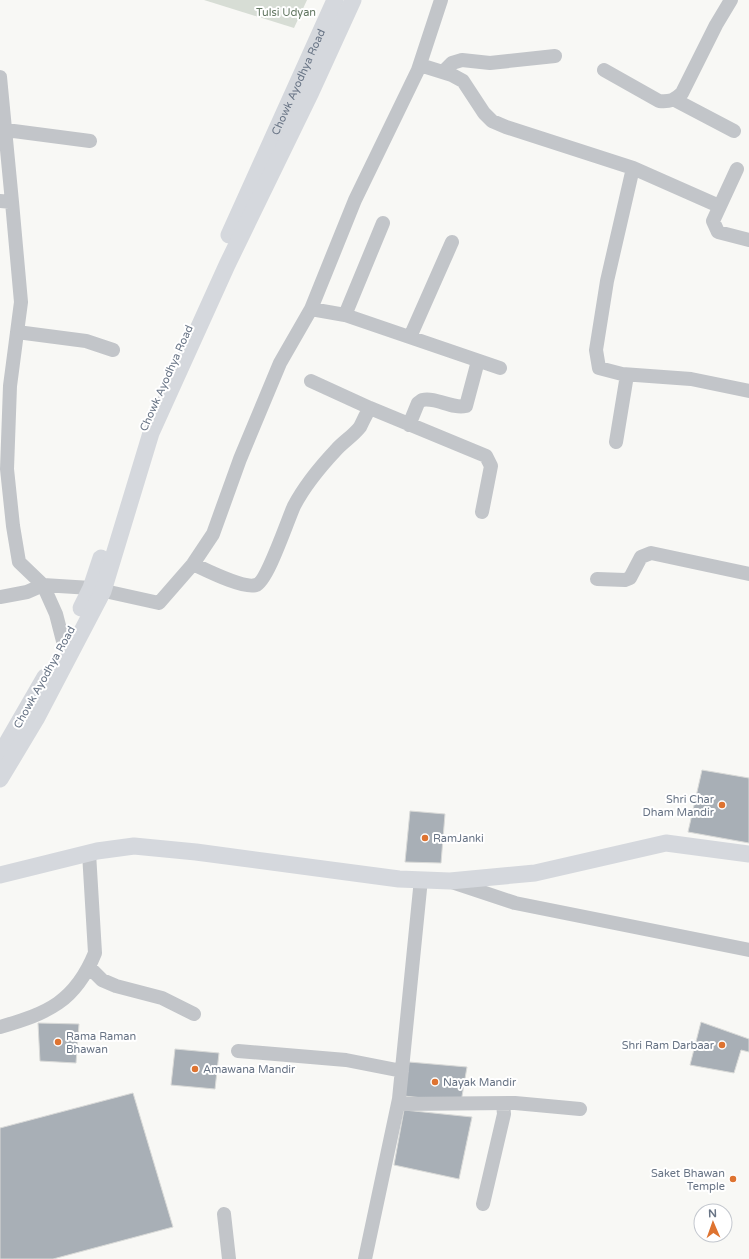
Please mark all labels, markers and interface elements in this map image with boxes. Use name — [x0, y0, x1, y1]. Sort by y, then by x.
park label: Tulsi Udyan — [256, 6, 316, 19]
street label: Chowk Ayodhya Road — [269, 27, 328, 137]
street label: Chowk Ayodhya Road — [137, 323, 196, 433]
street label: Chowk Ayodhya Road — [11, 624, 78, 731]
place label: Shri Char Dham Mandir — [643, 793, 715, 819]
marker: Shri Char Dham Mandir — [717, 800, 727, 810]
place label: RamJanki — [433, 832, 484, 845]
marker: RamJanki — [420, 833, 430, 843]
place label: Rama Raman Bhawan — [66, 1030, 136, 1056]
marker: Rama Raman Bhawan — [53, 1037, 63, 1047]
place label: Shri Ram Darbaar — [622, 1039, 715, 1052]
marker: Shri Ram Darbaar — [717, 1040, 727, 1050]
place label: Amawana Mandir — [203, 1063, 296, 1076]
marker: Amawana Mandir — [190, 1064, 200, 1074]
place label: Nayak Mandir — [443, 1076, 517, 1089]
marker: Nayak Mandir — [430, 1077, 440, 1087]
place label: Saket Bhawan Temple — [651, 1167, 725, 1193]
marker: Saket Bhawan Temple — [728, 1174, 738, 1184]
north arrow — [693, 1203, 733, 1243]
text: N — [708, 1207, 717, 1220]

